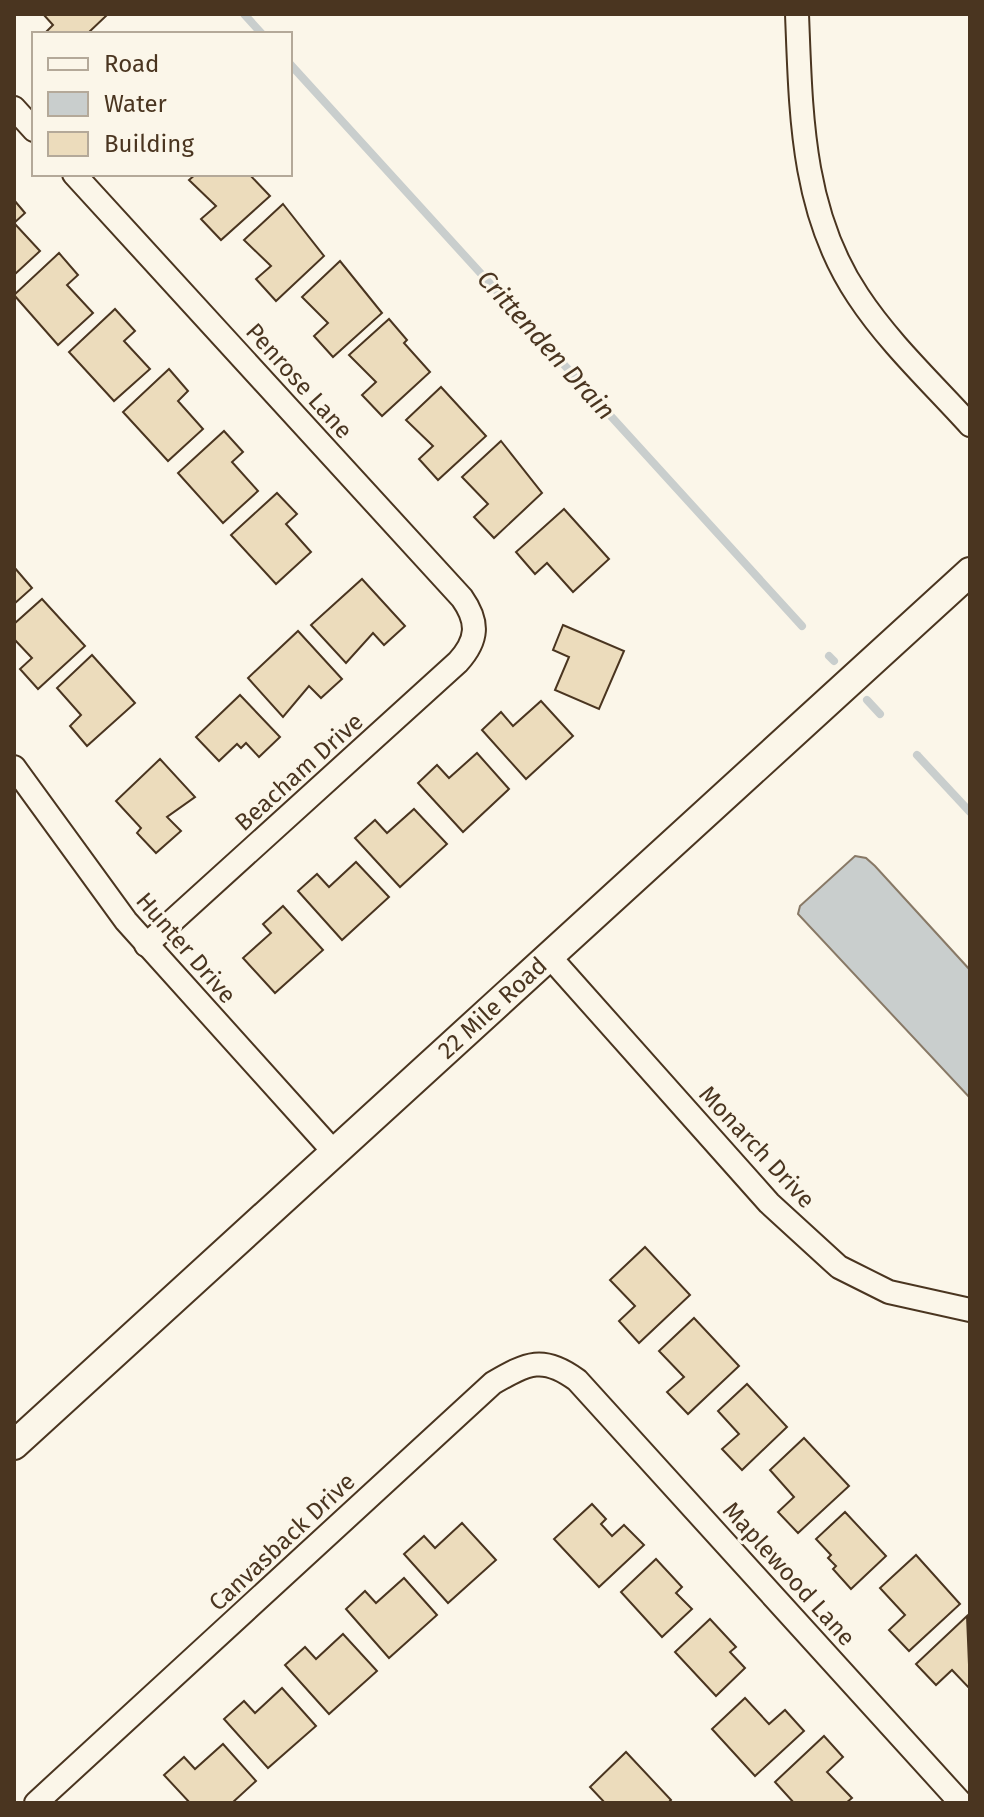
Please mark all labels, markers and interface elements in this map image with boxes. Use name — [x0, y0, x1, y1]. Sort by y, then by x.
legend — [32, 32, 292, 176]
text: Road — [104, 50, 159, 78]
text: Water — [104, 90, 168, 118]
text: Building — [104, 130, 194, 158]
water label: Crittenden Drain — [471, 264, 621, 426]
street label: Penrose Lane — [240, 318, 358, 444]
street label: Beacham Drive — [229, 707, 369, 837]
street label: Hunter Drive — [130, 887, 242, 1009]
street label: 22 Mile Road — [432, 951, 553, 1065]
street label: Monarch Drive — [693, 1080, 821, 1214]
street label: Canvasback Drive — [203, 1467, 361, 1617]
street label: Maplewood Lane — [717, 1496, 861, 1652]

